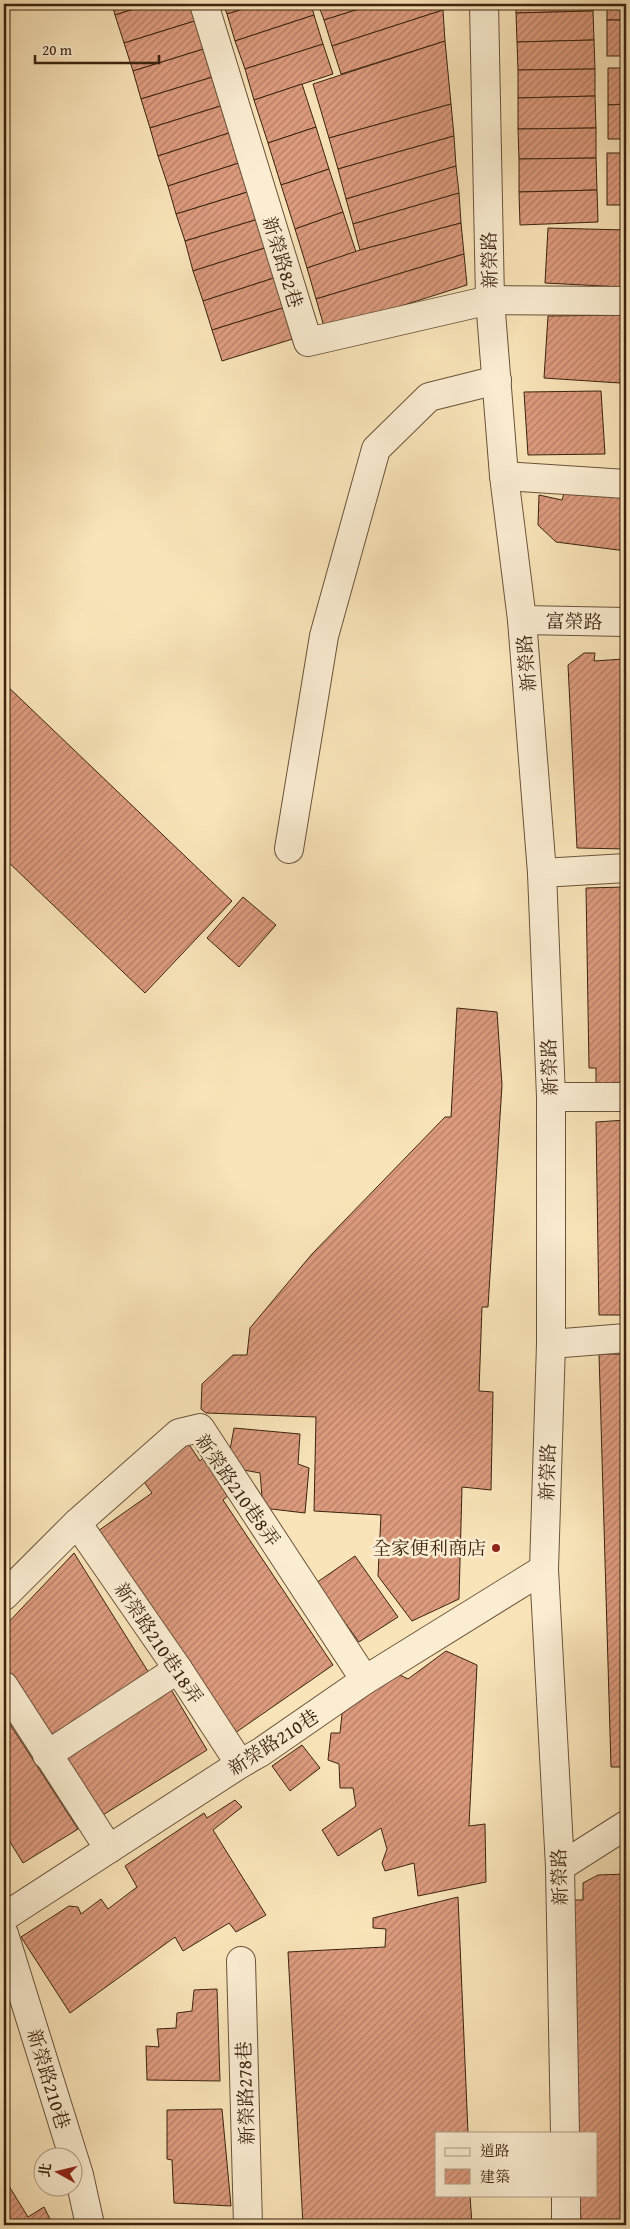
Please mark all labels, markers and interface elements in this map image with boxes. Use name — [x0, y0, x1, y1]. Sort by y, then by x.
scale bar — [35, 32, 159, 64]
text: 20 m — [42, 39, 73, 60]
street label: 新榮路82巷 — [256, 213, 310, 311]
street label: 新榮路 — [475, 231, 503, 289]
street label: 富榮路 — [545, 607, 603, 635]
street label: 新榮路 — [510, 633, 542, 693]
street label: 新榮路 — [534, 1038, 564, 1096]
street label: 新榮路210巷8弄 — [189, 1428, 287, 1552]
street label: 新榮路 — [532, 1443, 562, 1501]
place label: 全家便利商店 — [372, 1534, 486, 1562]
marker: 全家便利商店 — [490, 1542, 502, 1554]
street label: 新榮路210巷18弄 — [108, 1577, 210, 1709]
street label: 新榮路210巷 — [222, 1702, 324, 1782]
street label: 新榮路 — [544, 1848, 574, 1906]
street label: 新榮路210巷 — [20, 2025, 78, 2133]
street label: 新榮路278巷 — [229, 2041, 261, 2145]
legend — [435, 2132, 598, 2196]
text: 道路 — [480, 2140, 510, 2161]
north arrow — [32, 2146, 82, 2196]
text: 北 — [34, 2162, 56, 2179]
text: 建築 — [480, 2166, 510, 2187]

